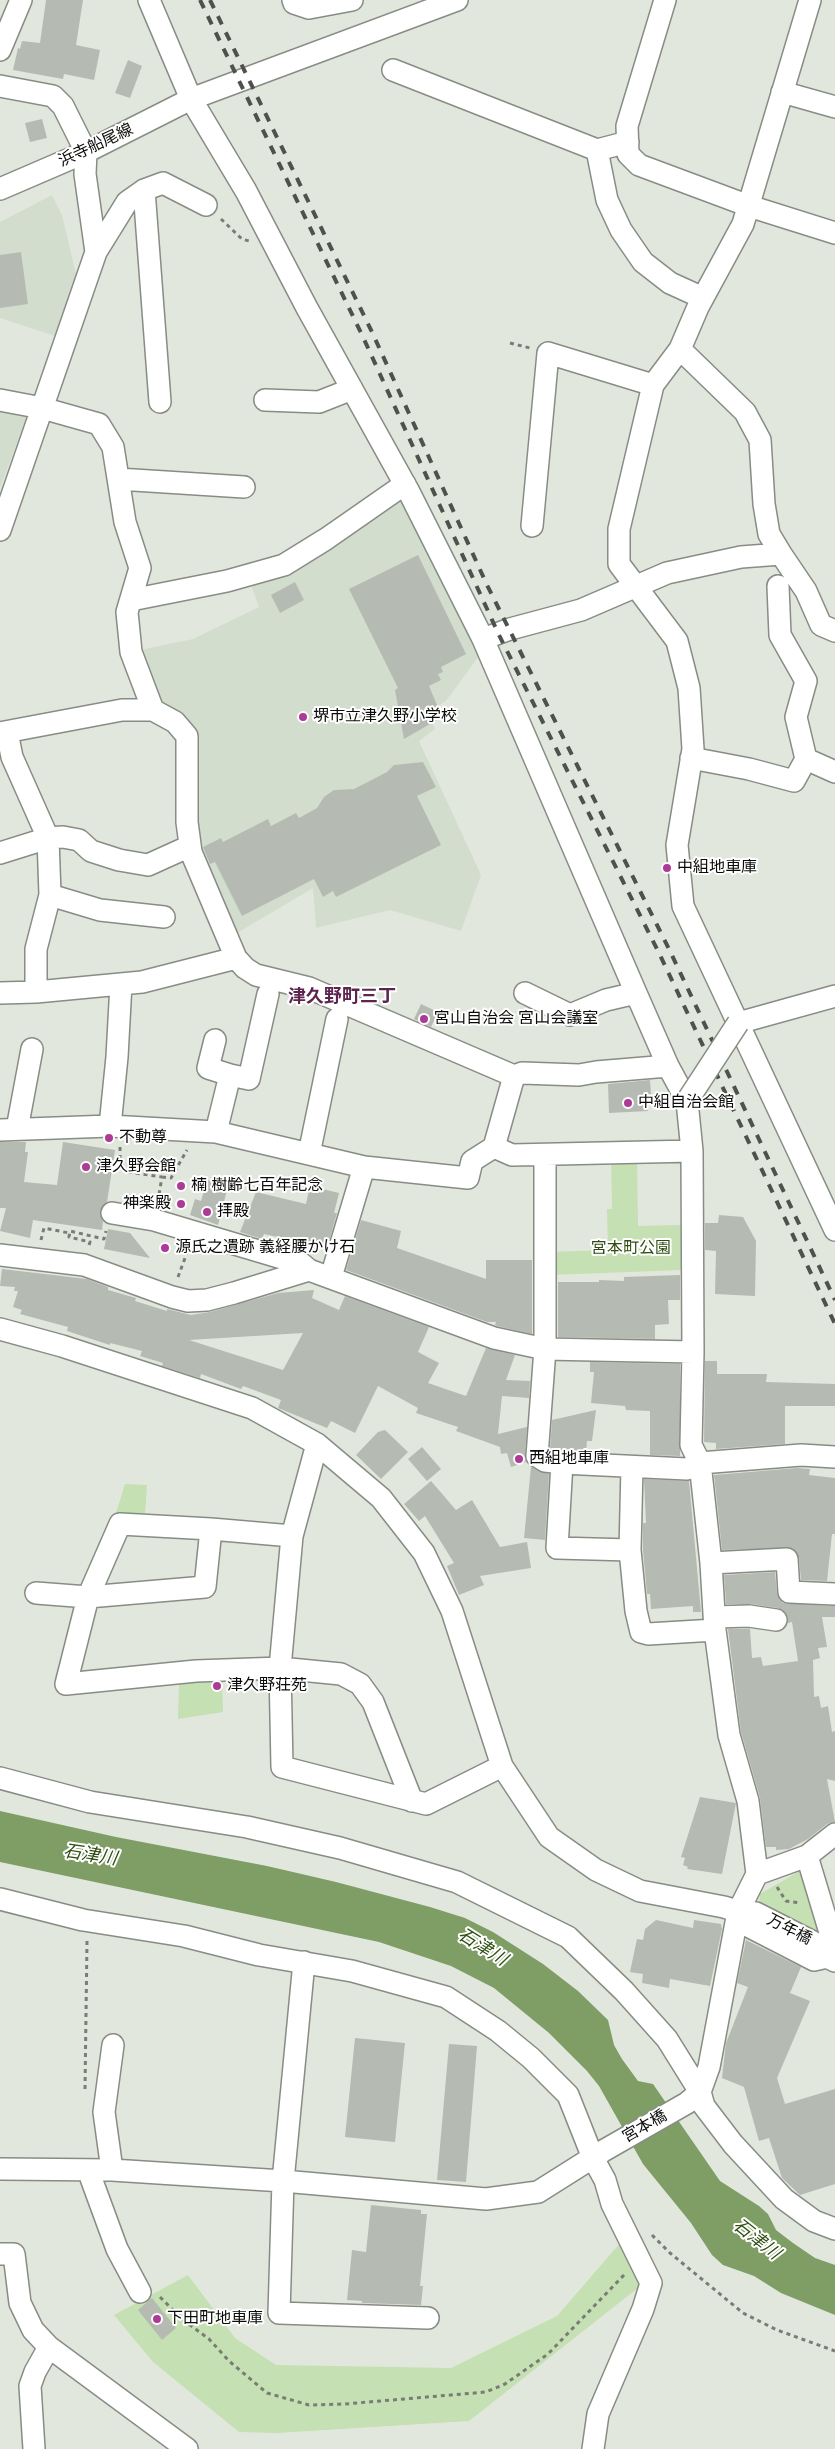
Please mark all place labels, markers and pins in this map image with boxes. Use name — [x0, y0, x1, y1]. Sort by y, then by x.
place label: 堺市立津久野小学校 — [313, 707, 457, 727]
marker: 堺市立津久野小学校 — [297, 711, 309, 723]
place label: 中組地車庫 — [677, 858, 757, 878]
marker: 中組地車庫 — [661, 862, 673, 874]
place label: 宮山自治会 宮山会議室 — [434, 1009, 598, 1029]
marker: 宮山自治会 宮山会議室 — [418, 1013, 430, 1025]
place label: 中組自治会館 — [638, 1093, 734, 1113]
marker: 中組自治会館 — [622, 1097, 634, 1109]
place label: 不動尊 — [119, 1128, 167, 1148]
marker: 不動尊 — [103, 1132, 115, 1144]
place label: 津久野会館 — [96, 1157, 176, 1177]
marker: 津久野会館 — [80, 1161, 92, 1173]
place label: 楠 樹齢七百年記念 — [191, 1176, 323, 1196]
marker: 楠 樹齢七百年記念 — [175, 1180, 187, 1192]
place label: 神楽殿 — [123, 1194, 171, 1214]
marker: 神楽殿 — [175, 1198, 187, 1210]
place label: 拝殿 — [217, 1202, 249, 1222]
marker: 拝殿 — [201, 1206, 213, 1218]
place label: 源氏之遺跡 義経腰かけ石 — [175, 1238, 355, 1258]
marker: 源氏之遺跡 義経腰かけ石 — [159, 1242, 171, 1254]
place label: 西組地車庫 — [529, 1449, 609, 1469]
marker: 西組地車庫 — [513, 1453, 525, 1465]
place label: 津久野荘苑 — [227, 1676, 307, 1696]
marker: 津久野荘苑 — [211, 1680, 223, 1692]
place label: 下田町地車庫 — [167, 2309, 263, 2329]
marker: 下田町地車庫 — [151, 2313, 163, 2325]

